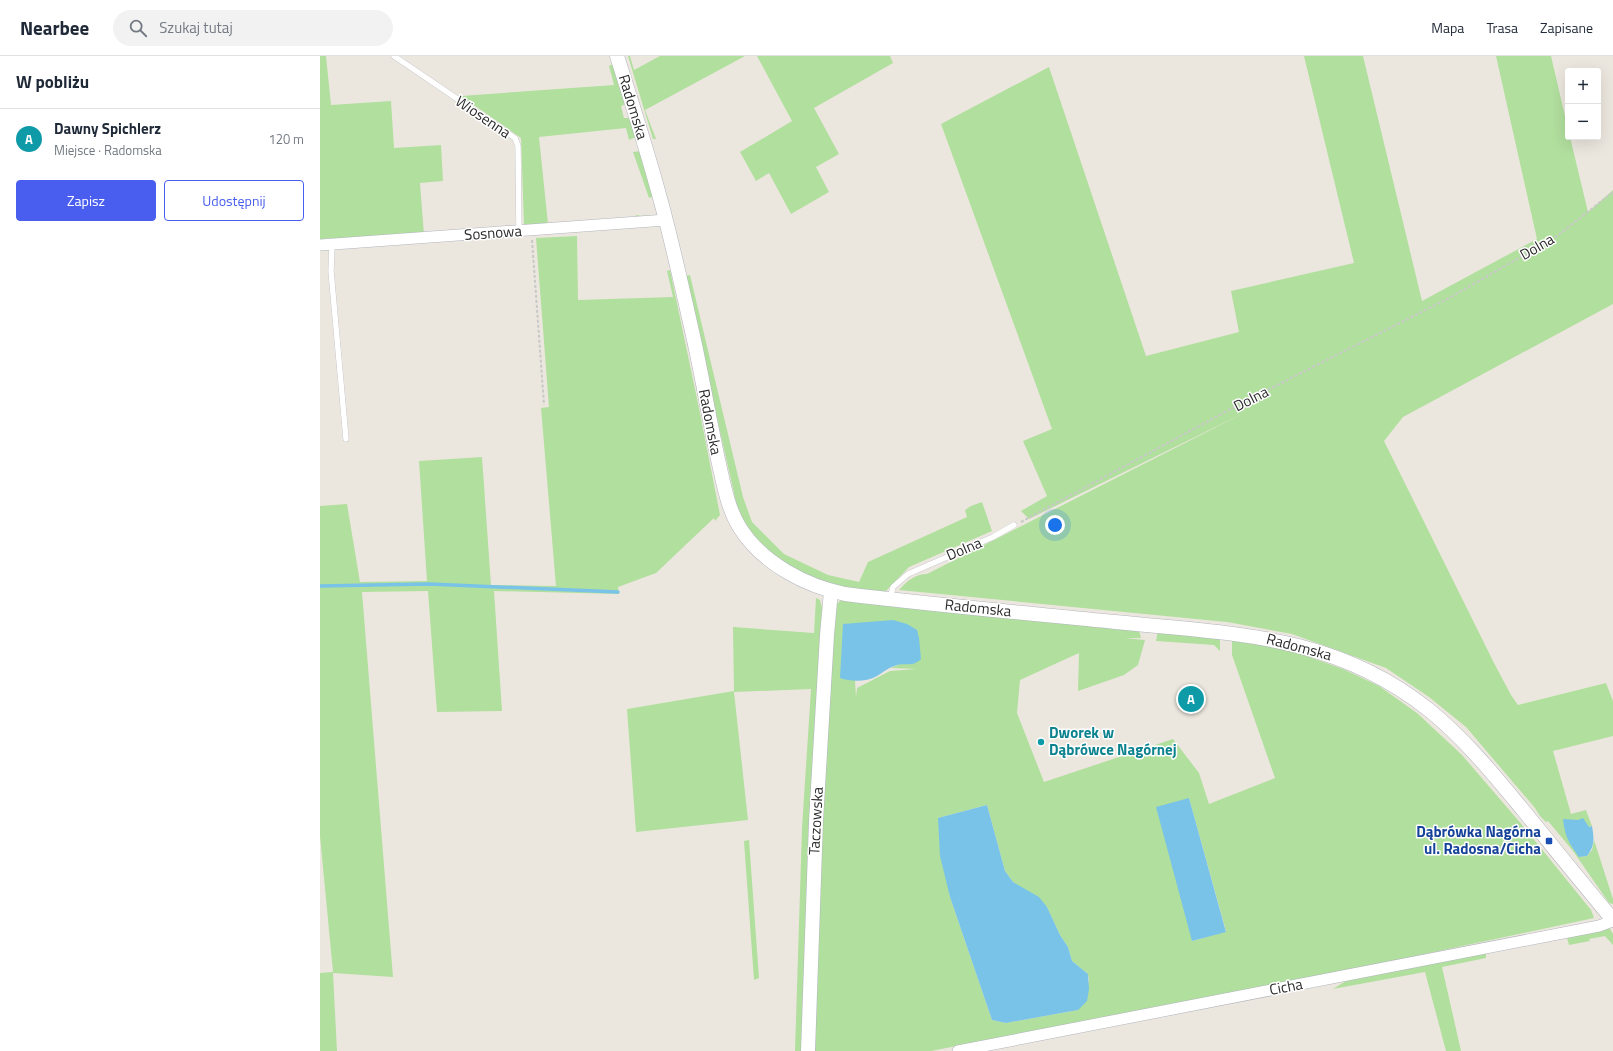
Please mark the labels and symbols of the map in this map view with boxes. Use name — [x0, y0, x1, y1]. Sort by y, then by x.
street label: Radomska — [613, 72, 654, 143]
street label: Wiosenna — [451, 90, 516, 144]
street label: Sosnowa — [463, 219, 523, 246]
street label: Dolna — [1515, 227, 1559, 266]
street label: Dolna — [1229, 380, 1273, 417]
street label: Radomska — [693, 387, 728, 457]
your location — [1045, 515, 1065, 535]
street label: Dolna — [942, 531, 986, 566]
street label: Radomska — [944, 593, 1013, 622]
street label: Radomska — [1264, 627, 1335, 666]
pin: A — [1178, 684, 1204, 714]
place label: Dworek w Dąbrówce Nagórnej — [1049, 721, 1177, 761]
marker: Dworek w Dąbrówce Nagórnej — [1036, 737, 1046, 747]
street label: Taczowska — [802, 786, 829, 856]
place label: Dąbrówka Nagórna ul. Radosna/Cicha — [1416, 820, 1541, 860]
marker: Dąbrówka Nagórna ul. Radosna/Cicha — [1544, 836, 1554, 846]
street label: Cicha — [1267, 972, 1305, 1001]

